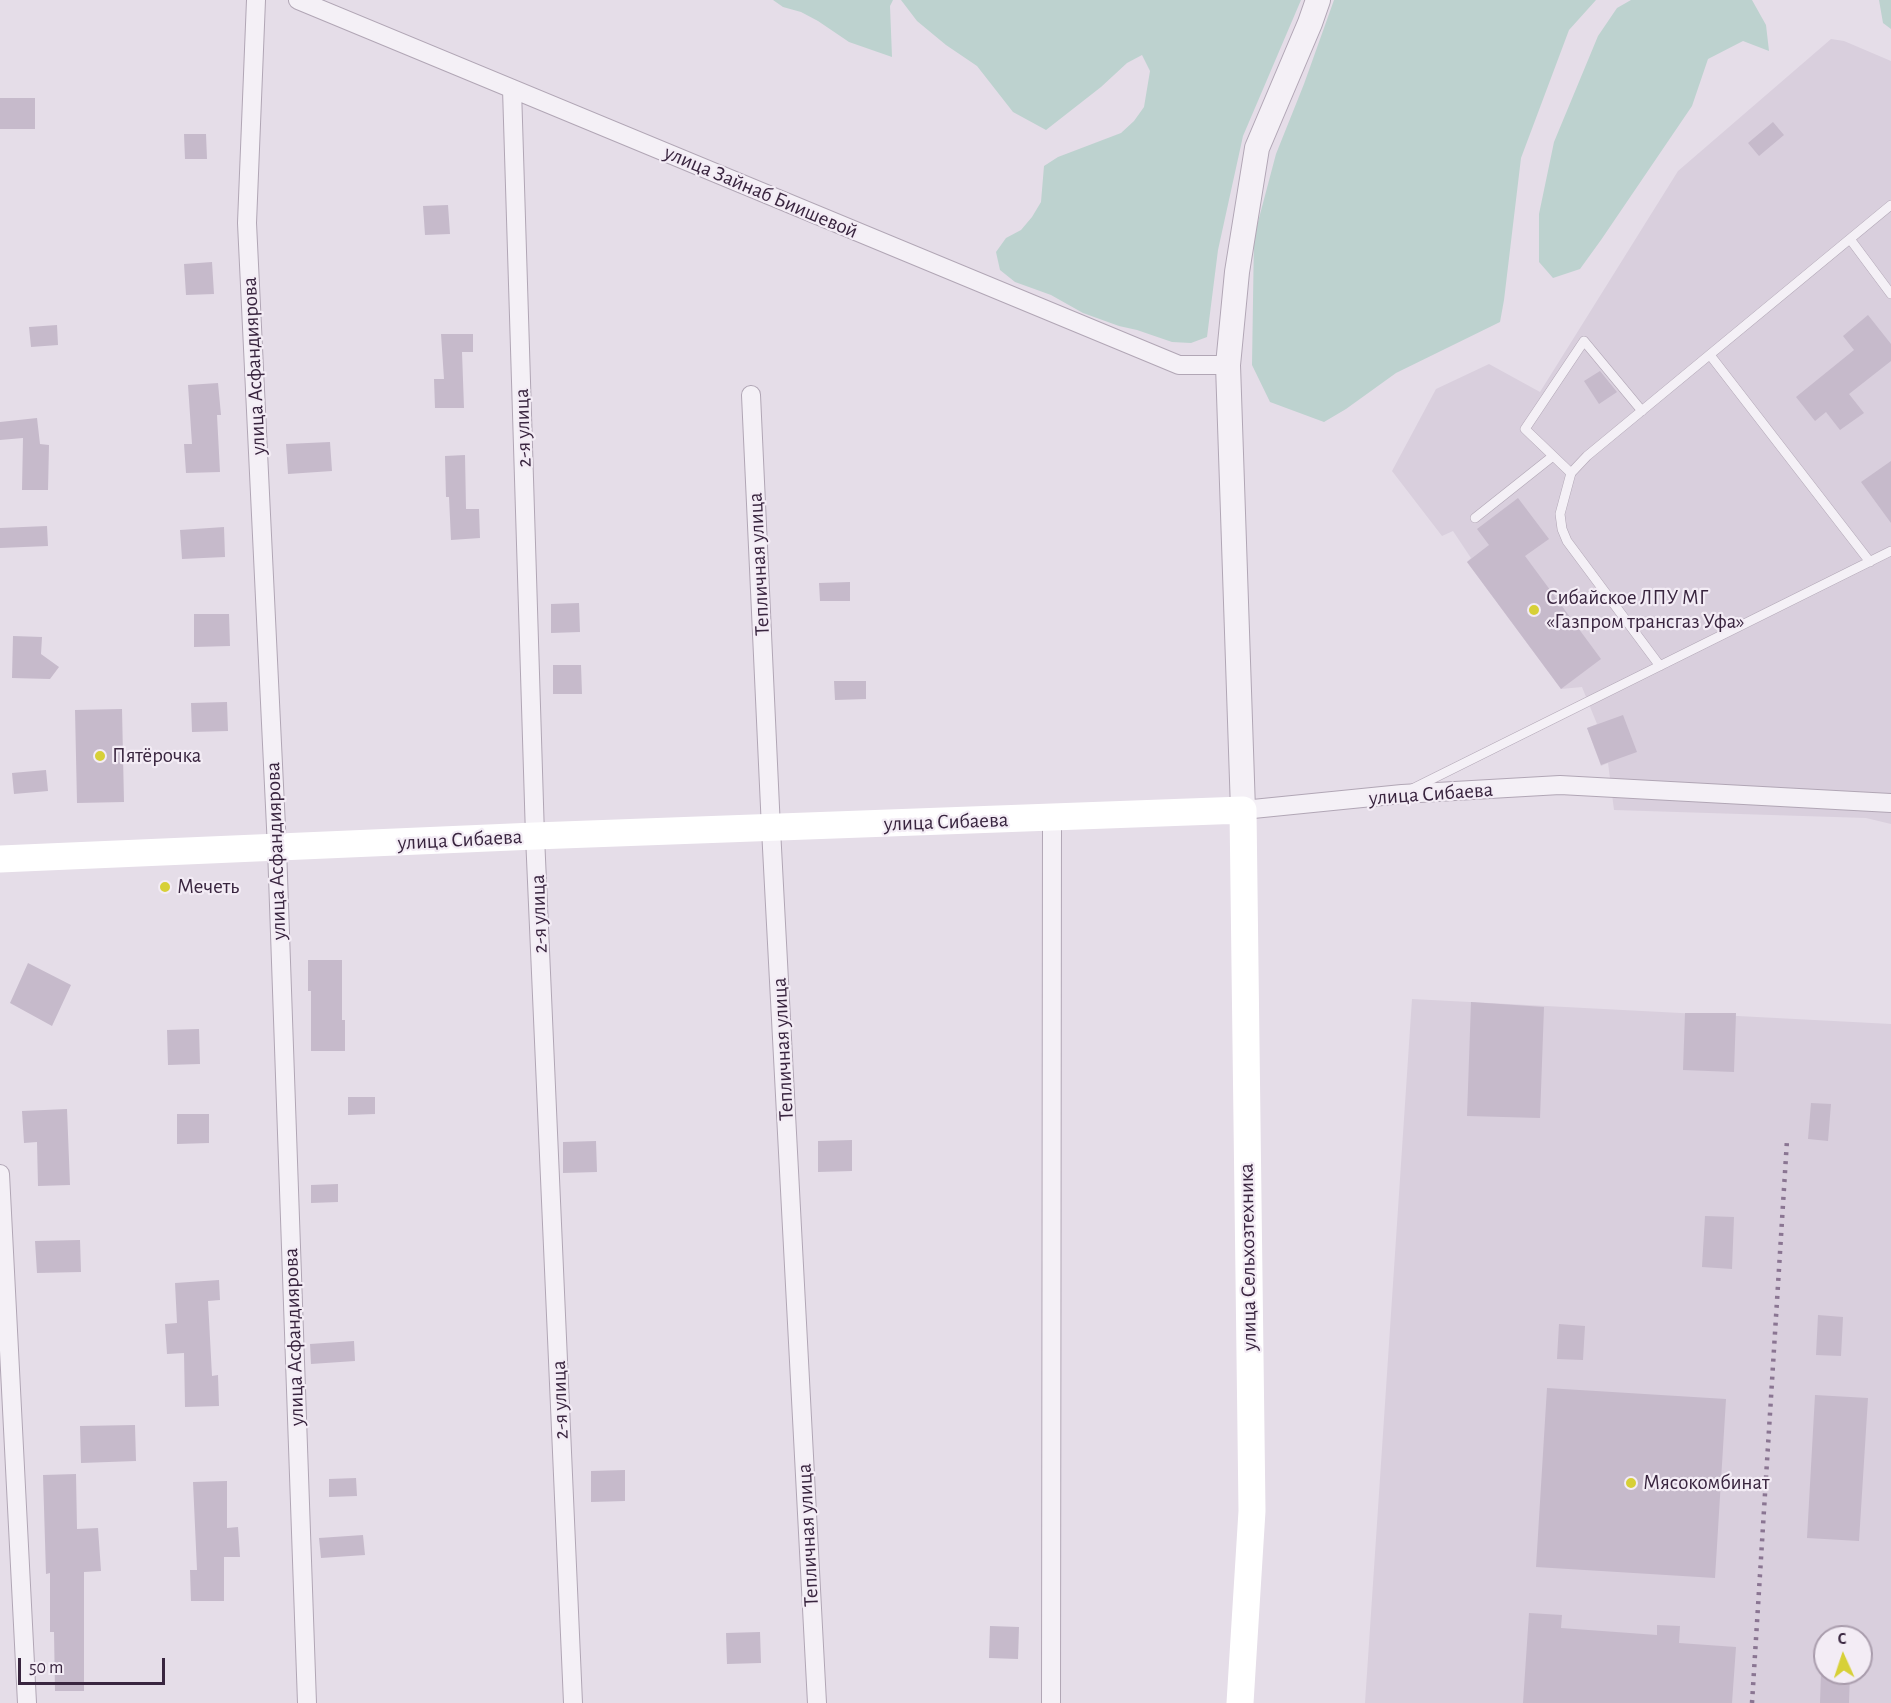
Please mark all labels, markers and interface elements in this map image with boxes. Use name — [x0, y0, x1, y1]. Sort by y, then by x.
street label: улица Зайнаб Биишевой — [660, 140, 862, 244]
street label: улица Асфандиярова — [237, 276, 271, 456]
street label: 2-я улица — [509, 388, 537, 468]
street label: Тепличная улица — [743, 492, 775, 636]
place label: Сибайское ЛПУ МГ «Газпром трансгаз Уфа» — [1546, 585, 1745, 635]
marker: Сибайское ЛПУ МГ «Газпром трансгаз Уфа» — [1527, 603, 1541, 617]
place label: Пятёрочка — [112, 743, 201, 769]
marker: Пятёрочка — [93, 749, 107, 763]
street label: улица Асфандиярова — [260, 761, 292, 941]
street label: улица Сибаева — [1368, 777, 1494, 811]
street label: улица Сибаева — [883, 807, 1009, 837]
street label: улица Сибаева — [397, 824, 523, 856]
place label: Мечеть — [177, 874, 239, 900]
street label: 2-я улица — [525, 874, 553, 954]
marker: Мечеть — [158, 880, 172, 894]
street label: Тепличная улица — [767, 977, 799, 1121]
street label: улица Сельхозтехника — [1234, 1163, 1262, 1351]
street label: улица Асфандиярова — [278, 1247, 310, 1427]
street label: 2-я улица — [546, 1360, 574, 1440]
street label: Тепличная улица — [792, 1463, 824, 1607]
place label: Мясокомбинат — [1643, 1470, 1769, 1496]
marker: Мясокомбинат — [1624, 1476, 1638, 1490]
north arrow — [1813, 1625, 1873, 1685]
text: С — [1837, 1631, 1847, 1647]
scale bar — [21, 1646, 168, 1684]
text: 50 m — [29, 1659, 63, 1677]

